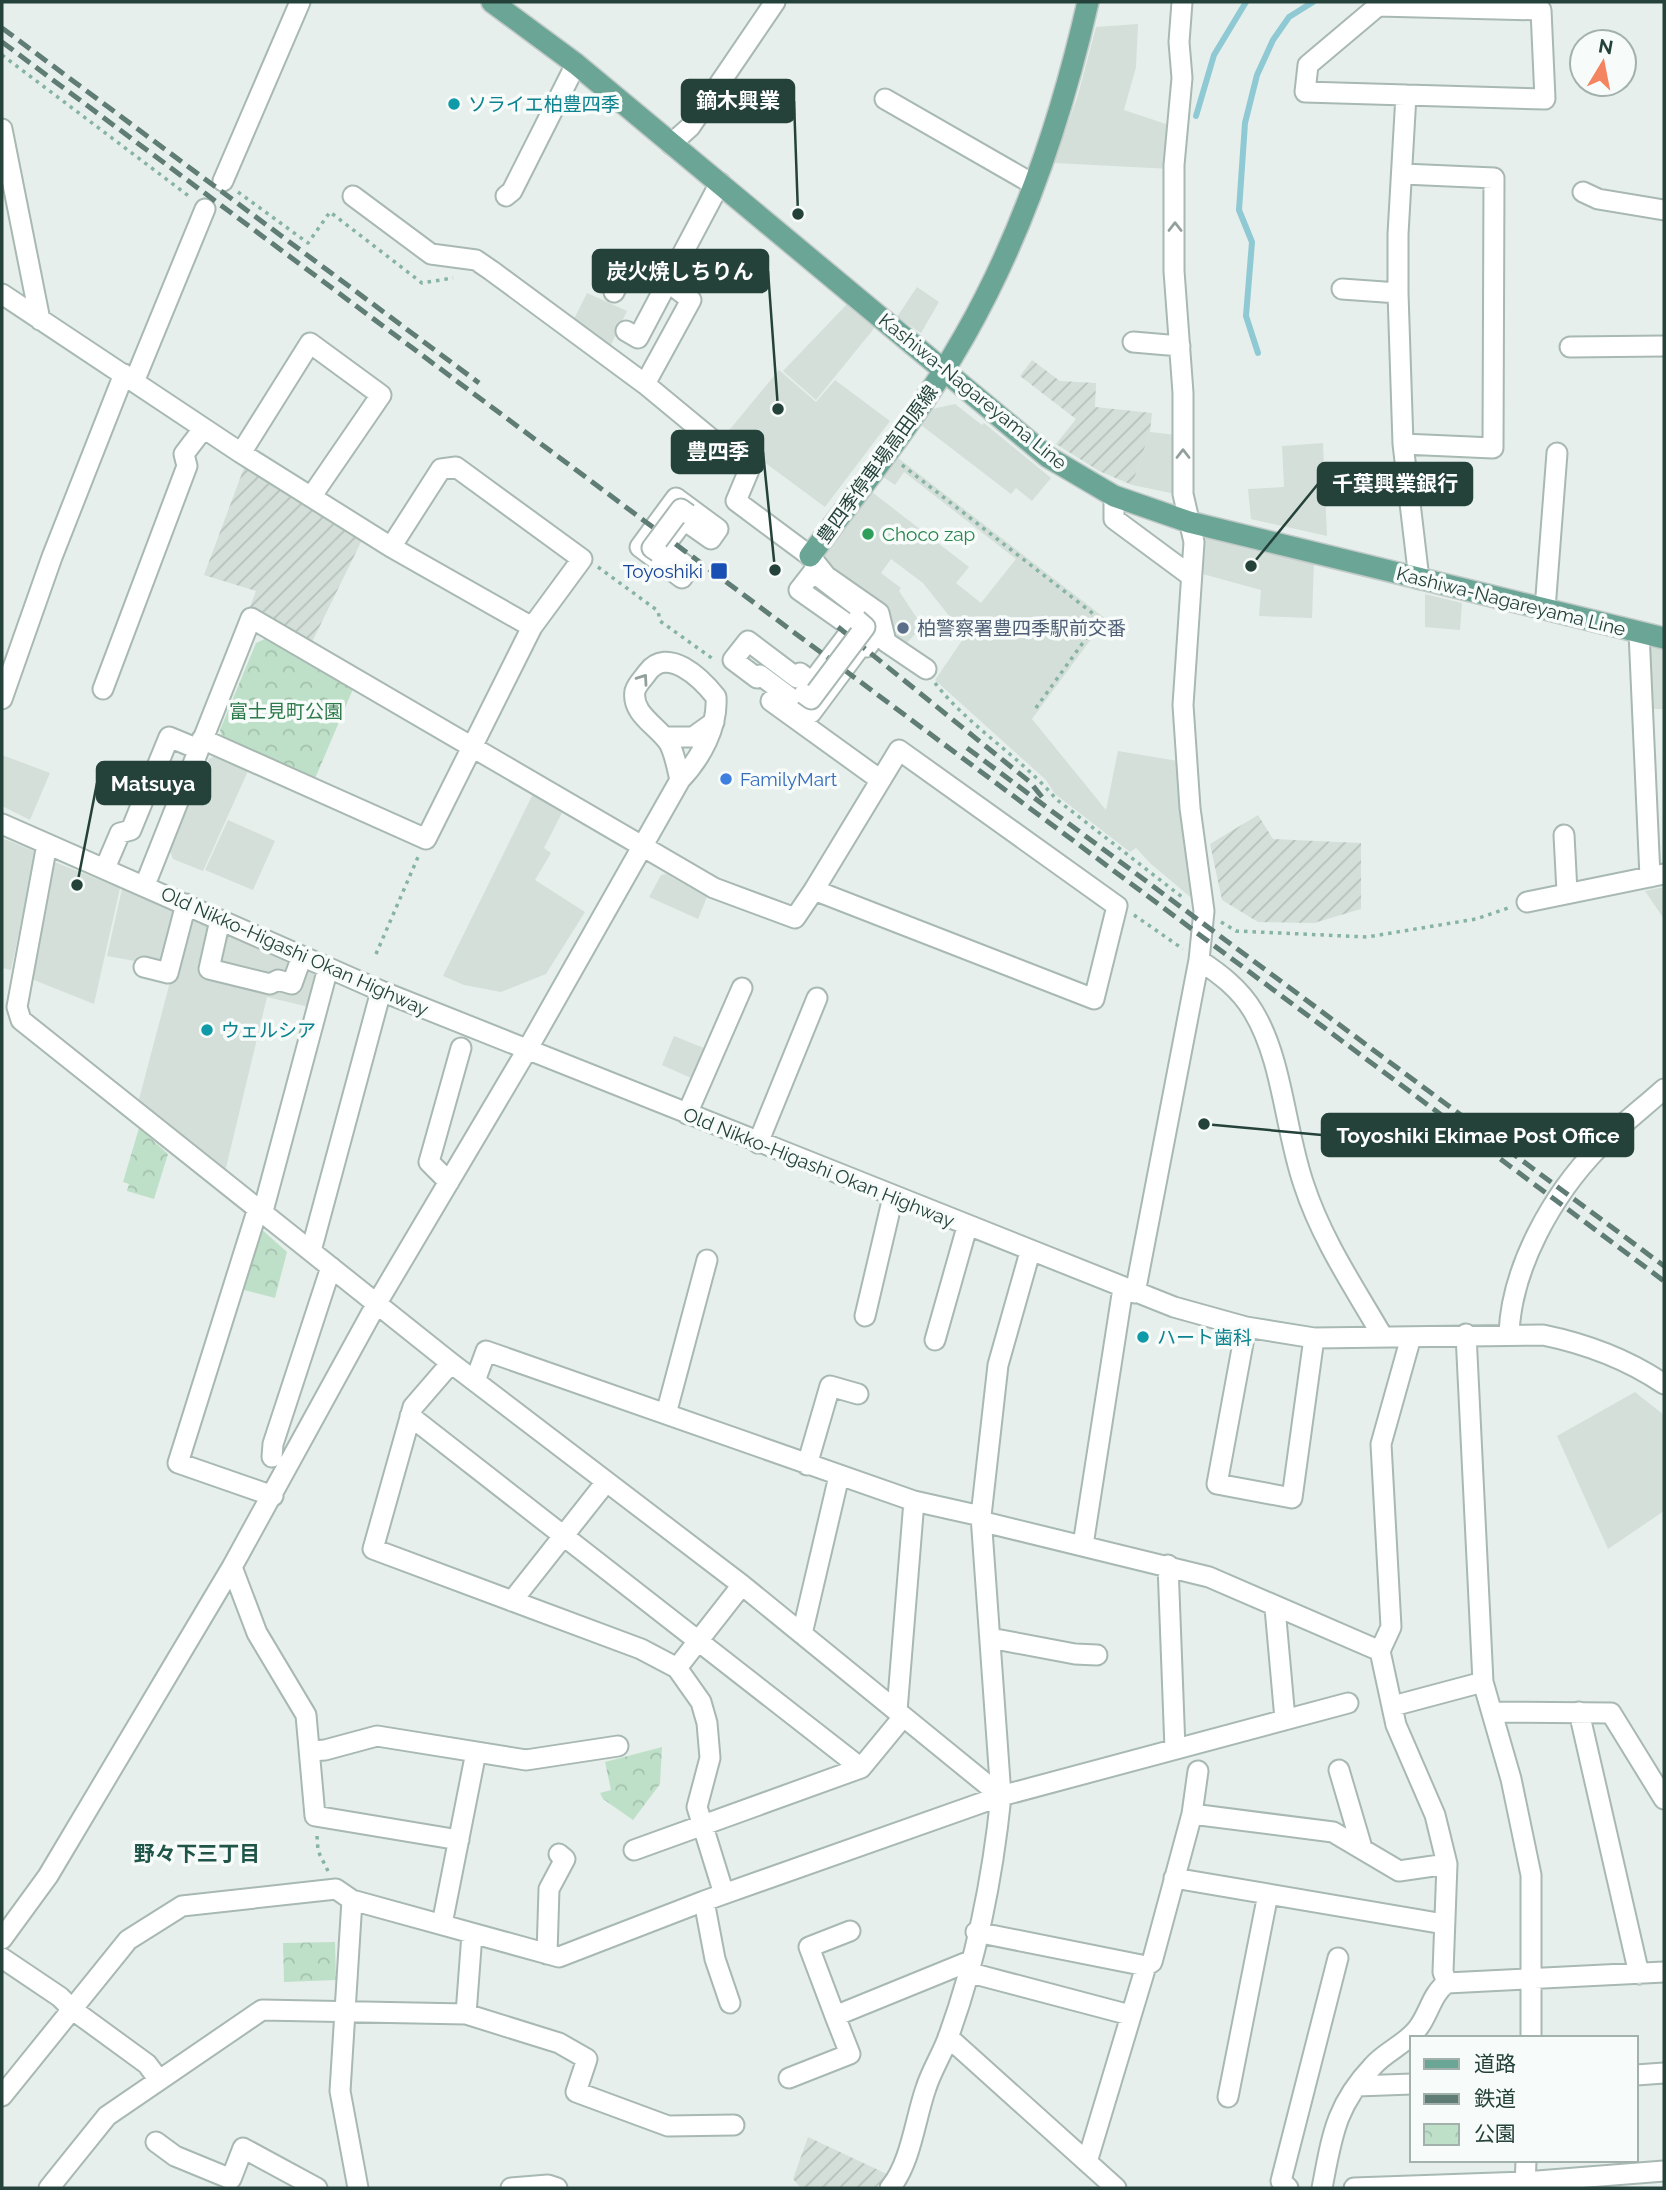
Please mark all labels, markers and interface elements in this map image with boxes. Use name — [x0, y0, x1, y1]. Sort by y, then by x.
north arrow — [1568, 28, 1638, 98]
text: N — [1597, 34, 1615, 58]
callout: 鏑木興業 — [682, 80, 794, 122]
text: 鏑木興業 — [696, 88, 780, 113]
place label: ソライエ柏豊四季 — [468, 93, 620, 115]
marker: ソライエ柏豊四季 — [446, 96, 462, 112]
one-way arrow — [1167, 221, 1182, 232]
callout: 炭火焼しちりん — [593, 250, 768, 292]
text: 炭火焼しちりん — [607, 259, 754, 284]
street label: Kashiwa-Nagareyama Line — [875, 308, 1071, 474]
street label: 豊四季停車場高田原線 — [812, 381, 942, 547]
callout: 豊四季 — [672, 431, 763, 473]
text: 豊四季 — [687, 439, 750, 464]
one-way arrow — [1175, 449, 1191, 459]
callout: 千葉興業銀行 — [1318, 463, 1472, 505]
text: 千葉興業銀行 — [1332, 471, 1458, 496]
place label: Choco zap — [882, 523, 975, 545]
marker: Choco zap — [860, 526, 876, 542]
place label: Toyoshiki — [623, 560, 703, 582]
marker: Toyoshiki — [709, 561, 729, 581]
street label: Kashiwa-Nagareyama Line — [1394, 562, 1628, 640]
place label: 柏警察署豊四季駅前交番 — [917, 617, 1126, 639]
marker: 柏警察署豊四季駅前交番 — [895, 620, 911, 636]
one-way arrow — [634, 674, 647, 687]
park label: 富士見町公園 — [229, 700, 343, 722]
callout: Matsuya — [97, 762, 210, 804]
place label: FamilyMart — [740, 768, 838, 790]
text: Matsuya — [111, 771, 195, 796]
marker: FamilyMart — [718, 771, 734, 787]
street label: Old Nikko-Higashi Okan Highway — [158, 882, 432, 1020]
place label: ウェルシア — [221, 1019, 316, 1041]
marker: ウェルシア — [199, 1022, 215, 1038]
street label: Old Nikko-Higashi Okan Highway — [680, 1102, 958, 1232]
callout: Toyoshiki Ekimae Post Office — [1322, 1114, 1633, 1156]
text: Toyoshiki Ekimae Post Office — [1336, 1123, 1620, 1148]
place label: ハート歯科 — [1157, 1326, 1252, 1348]
marker: ハート歯科 — [1135, 1329, 1151, 1345]
district label: 野々下三丁目 — [134, 1841, 260, 1866]
legend — [1410, 2036, 1638, 2162]
text: 道路 — [1474, 2051, 1516, 2076]
text: 鉄道 — [1474, 2086, 1516, 2111]
text: 公園 — [1474, 2121, 1516, 2146]

